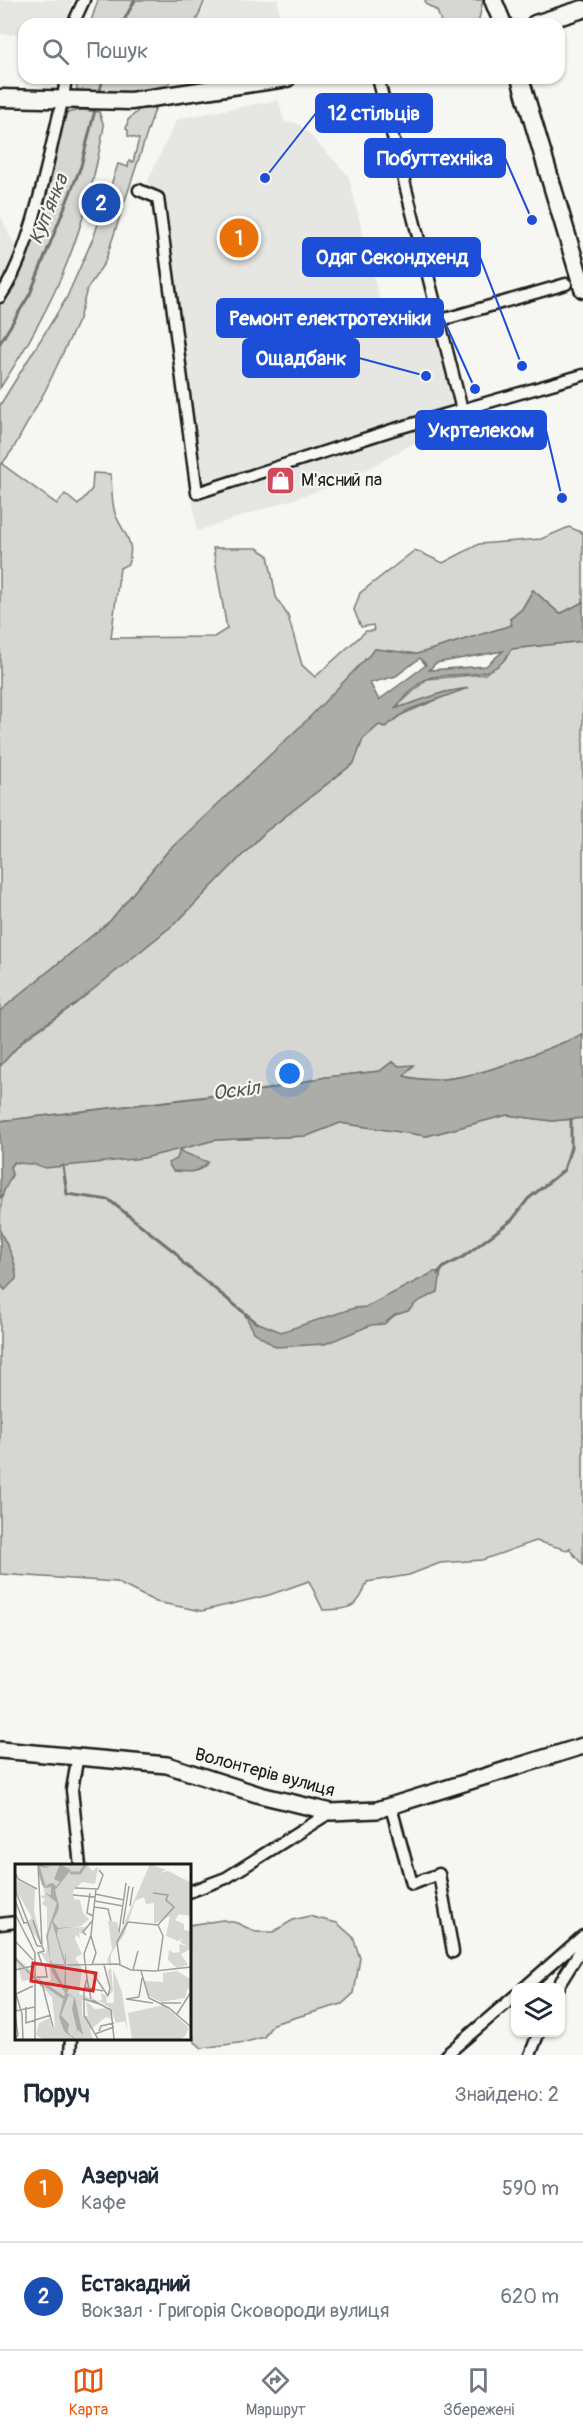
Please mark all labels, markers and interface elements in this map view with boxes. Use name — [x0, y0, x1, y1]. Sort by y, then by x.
search box — [18, 18, 565, 84]
icon: search — [39, 35, 72, 68]
text: Пошук — [87, 37, 148, 65]
callout: 12 стільців — [316, 94, 432, 132]
text: 12 стільців — [328, 101, 420, 126]
callout: Побуттехніка — [365, 139, 505, 177]
text: Побуттехніка — [377, 146, 493, 171]
water label: Куп'янка — [23, 169, 74, 248]
pin: 2 — [82, 180, 120, 226]
pin: 1 — [220, 216, 258, 260]
callout: Одяг Секондхенд — [303, 238, 480, 276]
text: Одяг Секондхенд — [316, 245, 469, 270]
callout: Ремонт електротехніки — [217, 299, 443, 337]
text: Ремонт електротехніки — [229, 306, 431, 331]
callout: Ощадбанк — [243, 339, 359, 377]
text: Ощадбанк — [255, 346, 347, 371]
callout: Укртелеком — [416, 411, 546, 449]
text: Укртелеком — [428, 418, 534, 443]
shop icon: М'ясний па — [264, 464, 296, 496]
place label: М'ясний па — [301, 469, 382, 492]
your location — [275, 1059, 304, 1088]
water label: Оскіл — [211, 1075, 263, 1106]
street label: Волонтерів вулиця — [192, 1743, 337, 1802]
inset map — [15, 1864, 190, 2040]
map controls — [511, 1983, 565, 2037]
button: layers — [511, 1983, 565, 2037]
text: Поруч — [24, 2078, 90, 2110]
text: Знайдено: 2 — [455, 2082, 559, 2107]
text: Азерчай — [81, 2162, 159, 2190]
text: 1 — [40, 2176, 47, 2201]
text: 590 m — [502, 2176, 559, 2201]
text: Кафе — [81, 2190, 126, 2215]
text: Естакадний — [81, 2270, 191, 2298]
text: 2 — [38, 2284, 49, 2309]
text: 620 m — [500, 2284, 559, 2309]
text: Вокзал · Григорія Сковороди вулиця — [81, 2298, 389, 2323]
tab: Карта — [69, 2364, 108, 2420]
tab: Маршрут — [246, 2364, 306, 2420]
tab: Збережені — [443, 2364, 514, 2420]

